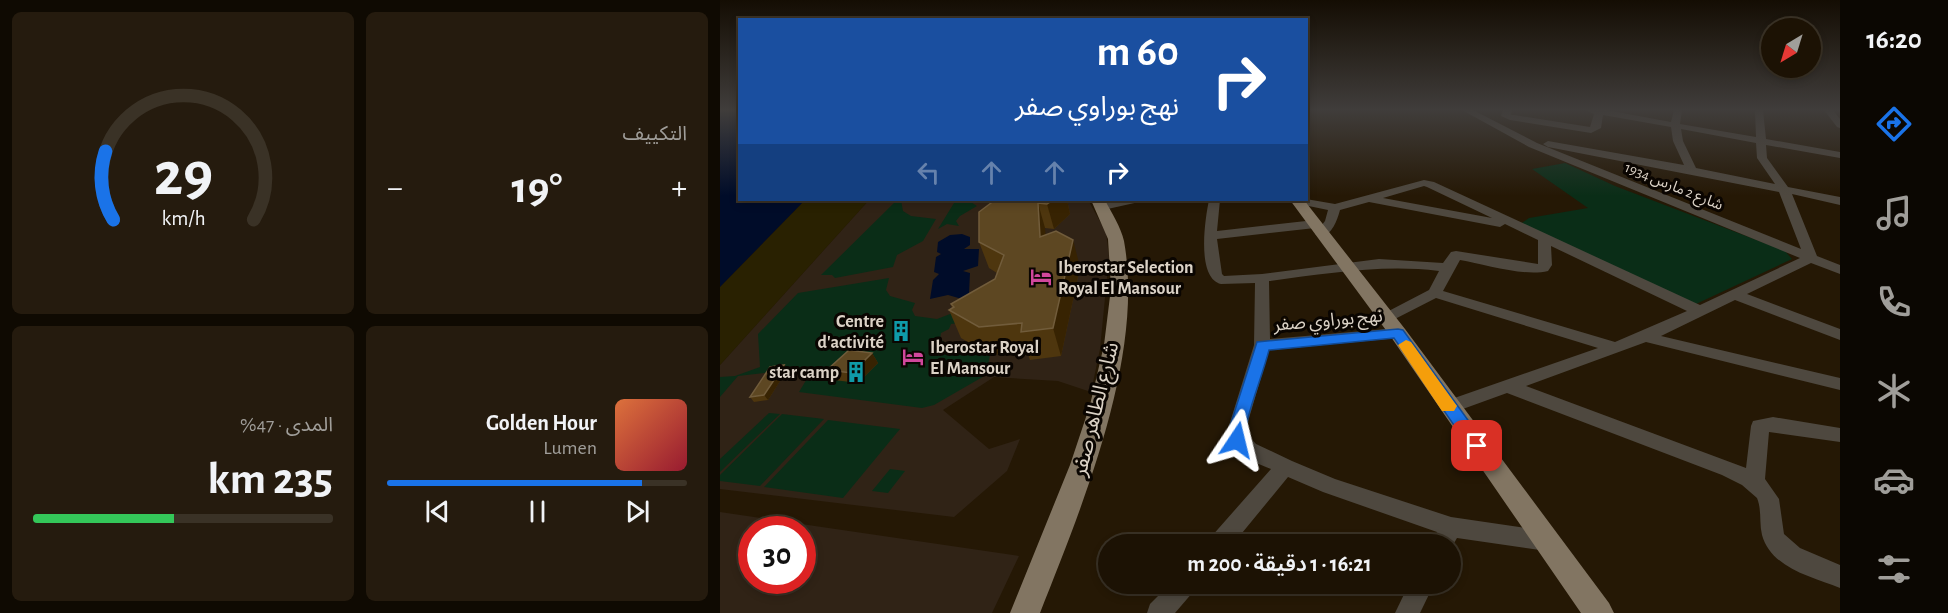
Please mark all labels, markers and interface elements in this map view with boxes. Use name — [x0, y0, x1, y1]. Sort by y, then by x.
north arrow — [1761, 18, 1821, 78]
map controls — [1761, 18, 1821, 78]
text: 16:20 — [1866, 26, 1922, 53]
text: 60 m — [1097, 31, 1179, 73]
icon: right — [1200, 42, 1278, 120]
text: نهج بوراوي صفر — [1015, 93, 1179, 120]
icon: directions — [1873, 103, 1915, 145]
text: التكييف — [623, 124, 687, 144]
text: 29 — [153, 144, 213, 206]
icon: left — [912, 156, 945, 189]
icon: ahead — [975, 156, 1008, 189]
icon: ahead — [1038, 156, 1071, 189]
icon: right — [1101, 156, 1134, 189]
street label: شارع 2 مارس 1934 — [1621, 160, 1725, 217]
text: 19° — [511, 166, 563, 211]
text: − — [387, 172, 403, 205]
text: + — [671, 172, 687, 205]
icon: music — [1873, 192, 1915, 234]
text: km/h — [161, 208, 205, 229]
place label: Iberostar Selection Royal El Mansour — [1058, 259, 1194, 298]
hotel icon: Iberostar Selection Royal El Mansour — [1029, 265, 1053, 289]
icon: phone — [1873, 281, 1915, 323]
street label: نهج بوراوي صفر — [1272, 307, 1384, 338]
place label: Centre d'activité — [818, 313, 884, 352]
building icon: Centre d'activité — [889, 319, 913, 343]
place label: Iberostar Royal El Mansour — [930, 339, 1039, 378]
street label: شارع الطاهر صفر — [1068, 340, 1126, 480]
hotel icon: Iberostar Royal El Mansour — [901, 345, 925, 369]
building icon: star camp — [844, 360, 868, 384]
place label: star camp — [769, 364, 839, 382]
icon: climate — [1873, 370, 1915, 412]
position arrow — [1205, 408, 1269, 472]
text: Golden Hour — [486, 412, 597, 434]
text: المدى · 47% — [240, 415, 333, 435]
pin — [1451, 420, 1502, 471]
icon: arrive — [1460, 429, 1493, 462]
text: Lumen — [543, 438, 597, 458]
text: 235 km — [208, 457, 333, 502]
icon: car — [1873, 459, 1915, 501]
icon: previous — [421, 495, 454, 528]
icon: pause — [521, 495, 554, 528]
icon: next — [621, 495, 654, 528]
speed limit sign: 30 — [738, 516, 816, 594]
icon: filters — [1873, 548, 1915, 590]
text: 16:21 · 1 دقيقة · 200 m — [1187, 553, 1372, 575]

